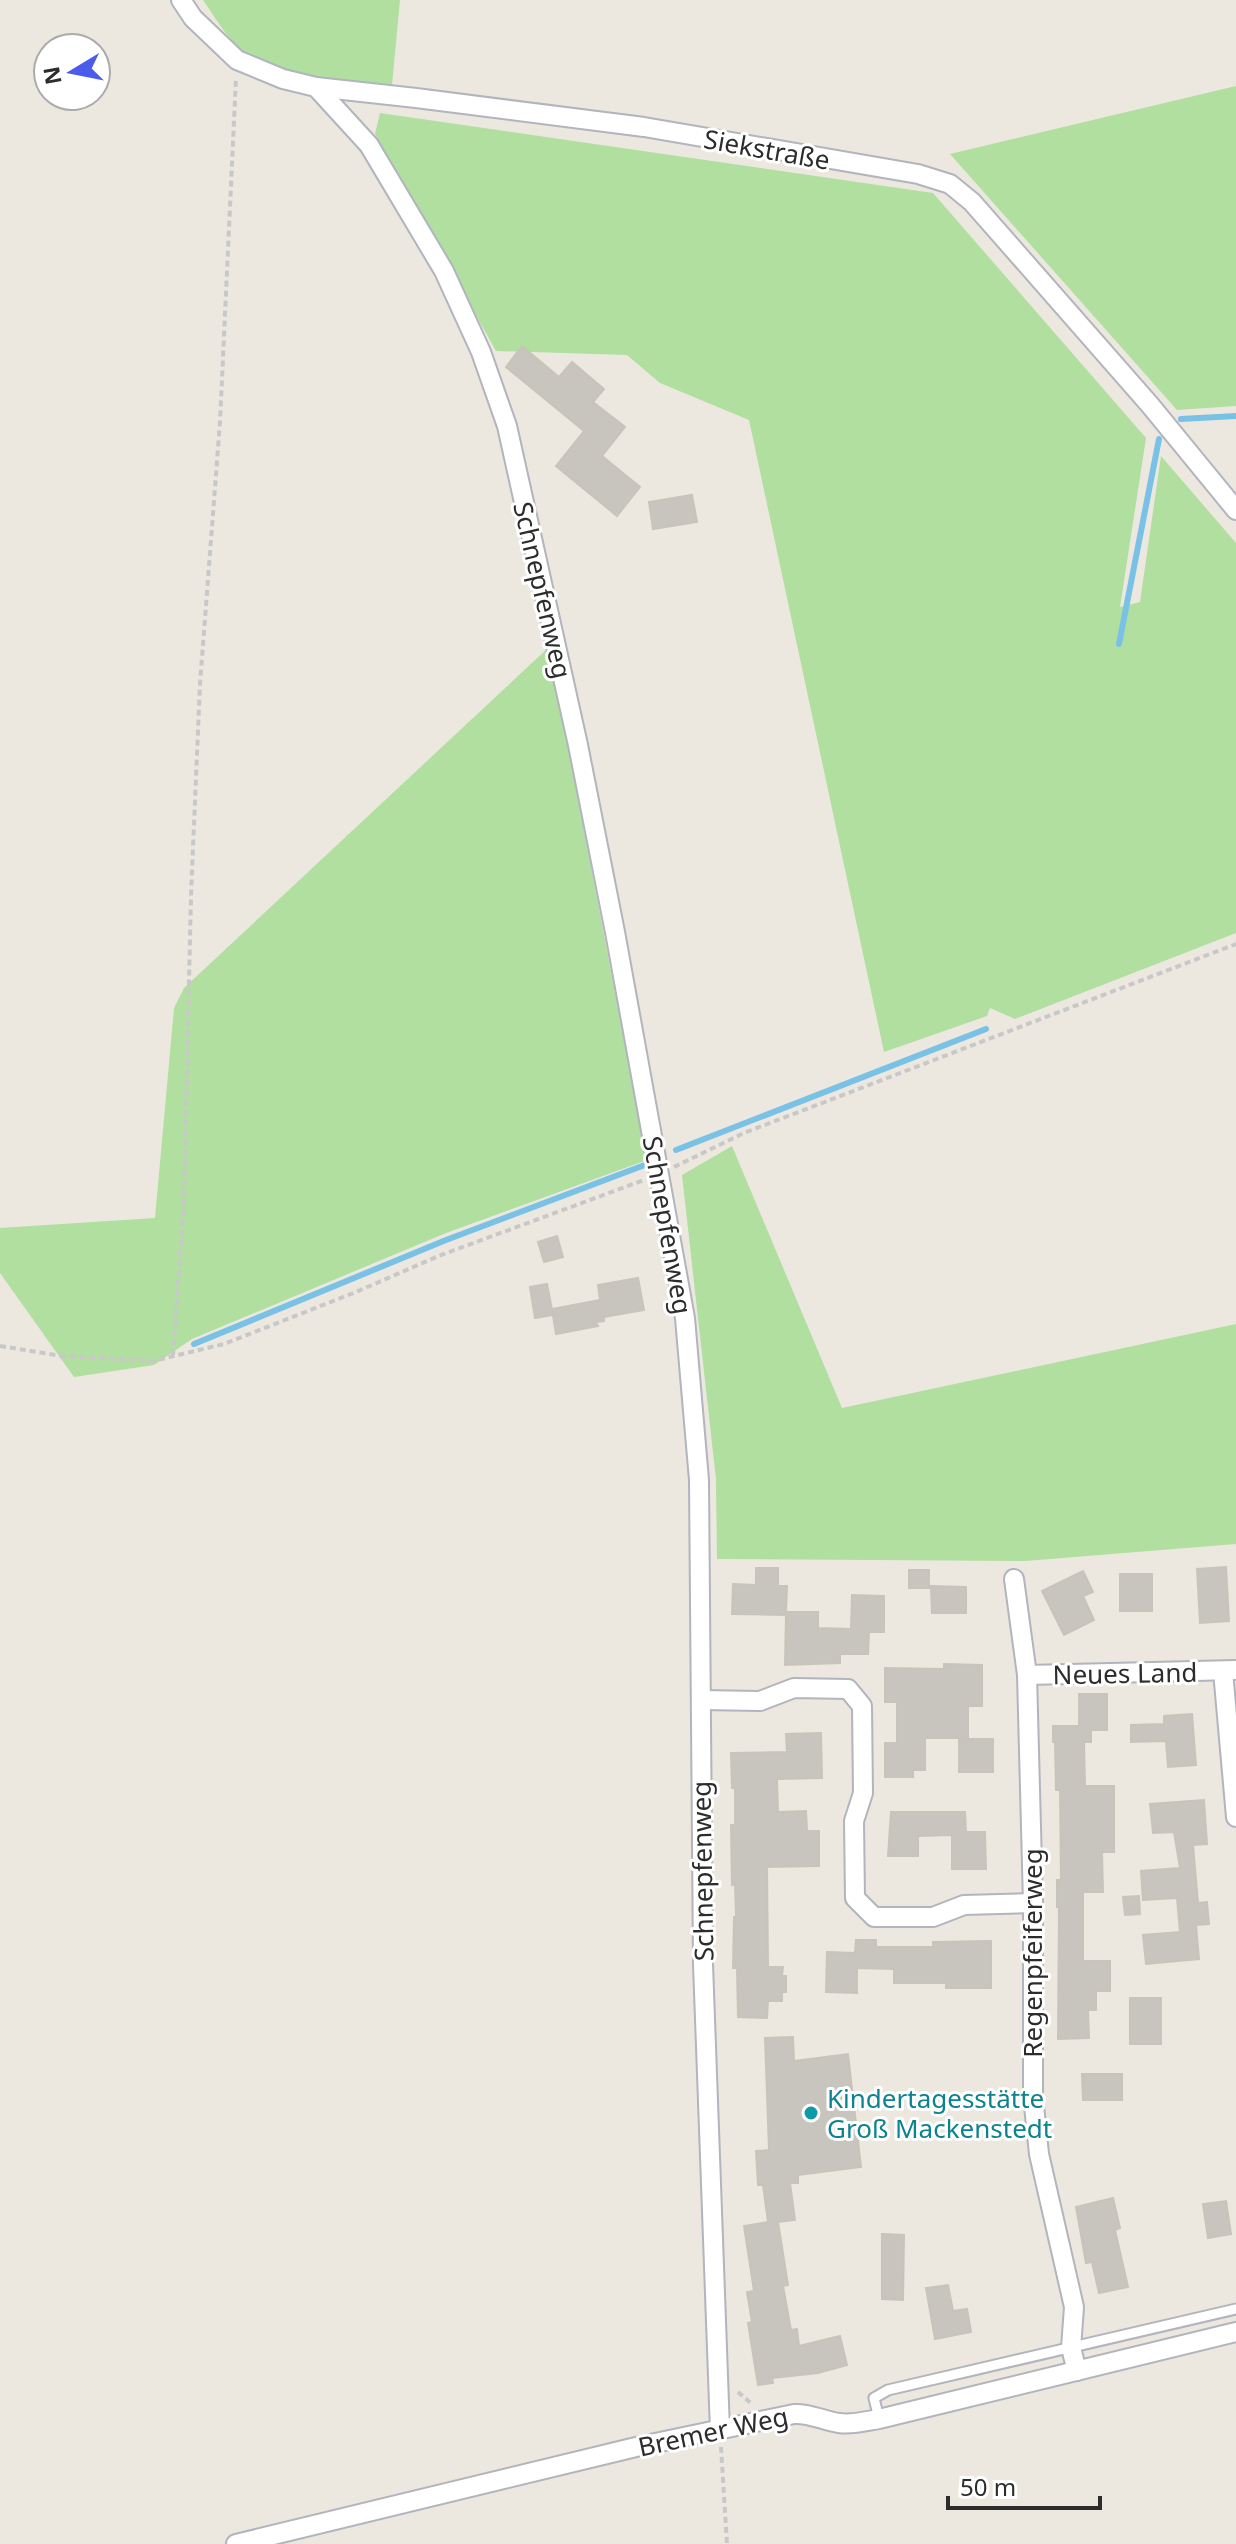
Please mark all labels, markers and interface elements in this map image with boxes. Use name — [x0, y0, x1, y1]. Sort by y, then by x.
north arrow — [32, 32, 112, 112]
text: N — [35, 64, 68, 87]
street label: Siekstraße — [701, 120, 833, 178]
street label: Schnepfenweg — [505, 498, 581, 682]
street label: Schnepfenweg — [635, 1133, 701, 1317]
street label: Neues Land — [1052, 1654, 1198, 1692]
street label: Schnepfenweg — [682, 1781, 722, 1961]
street label: Regenpfeiferweg — [1014, 1848, 1050, 2058]
place label: Kindertagesstätte Groß Mackenstedt — [827, 2080, 1052, 2146]
marker: Kindertagesstätte Groß Mackenstedt — [802, 2104, 820, 2122]
street label: Bremer Weg — [635, 2398, 791, 2464]
scale bar — [948, 2460, 1100, 2510]
text: 50 m — [960, 2470, 1016, 2503]

